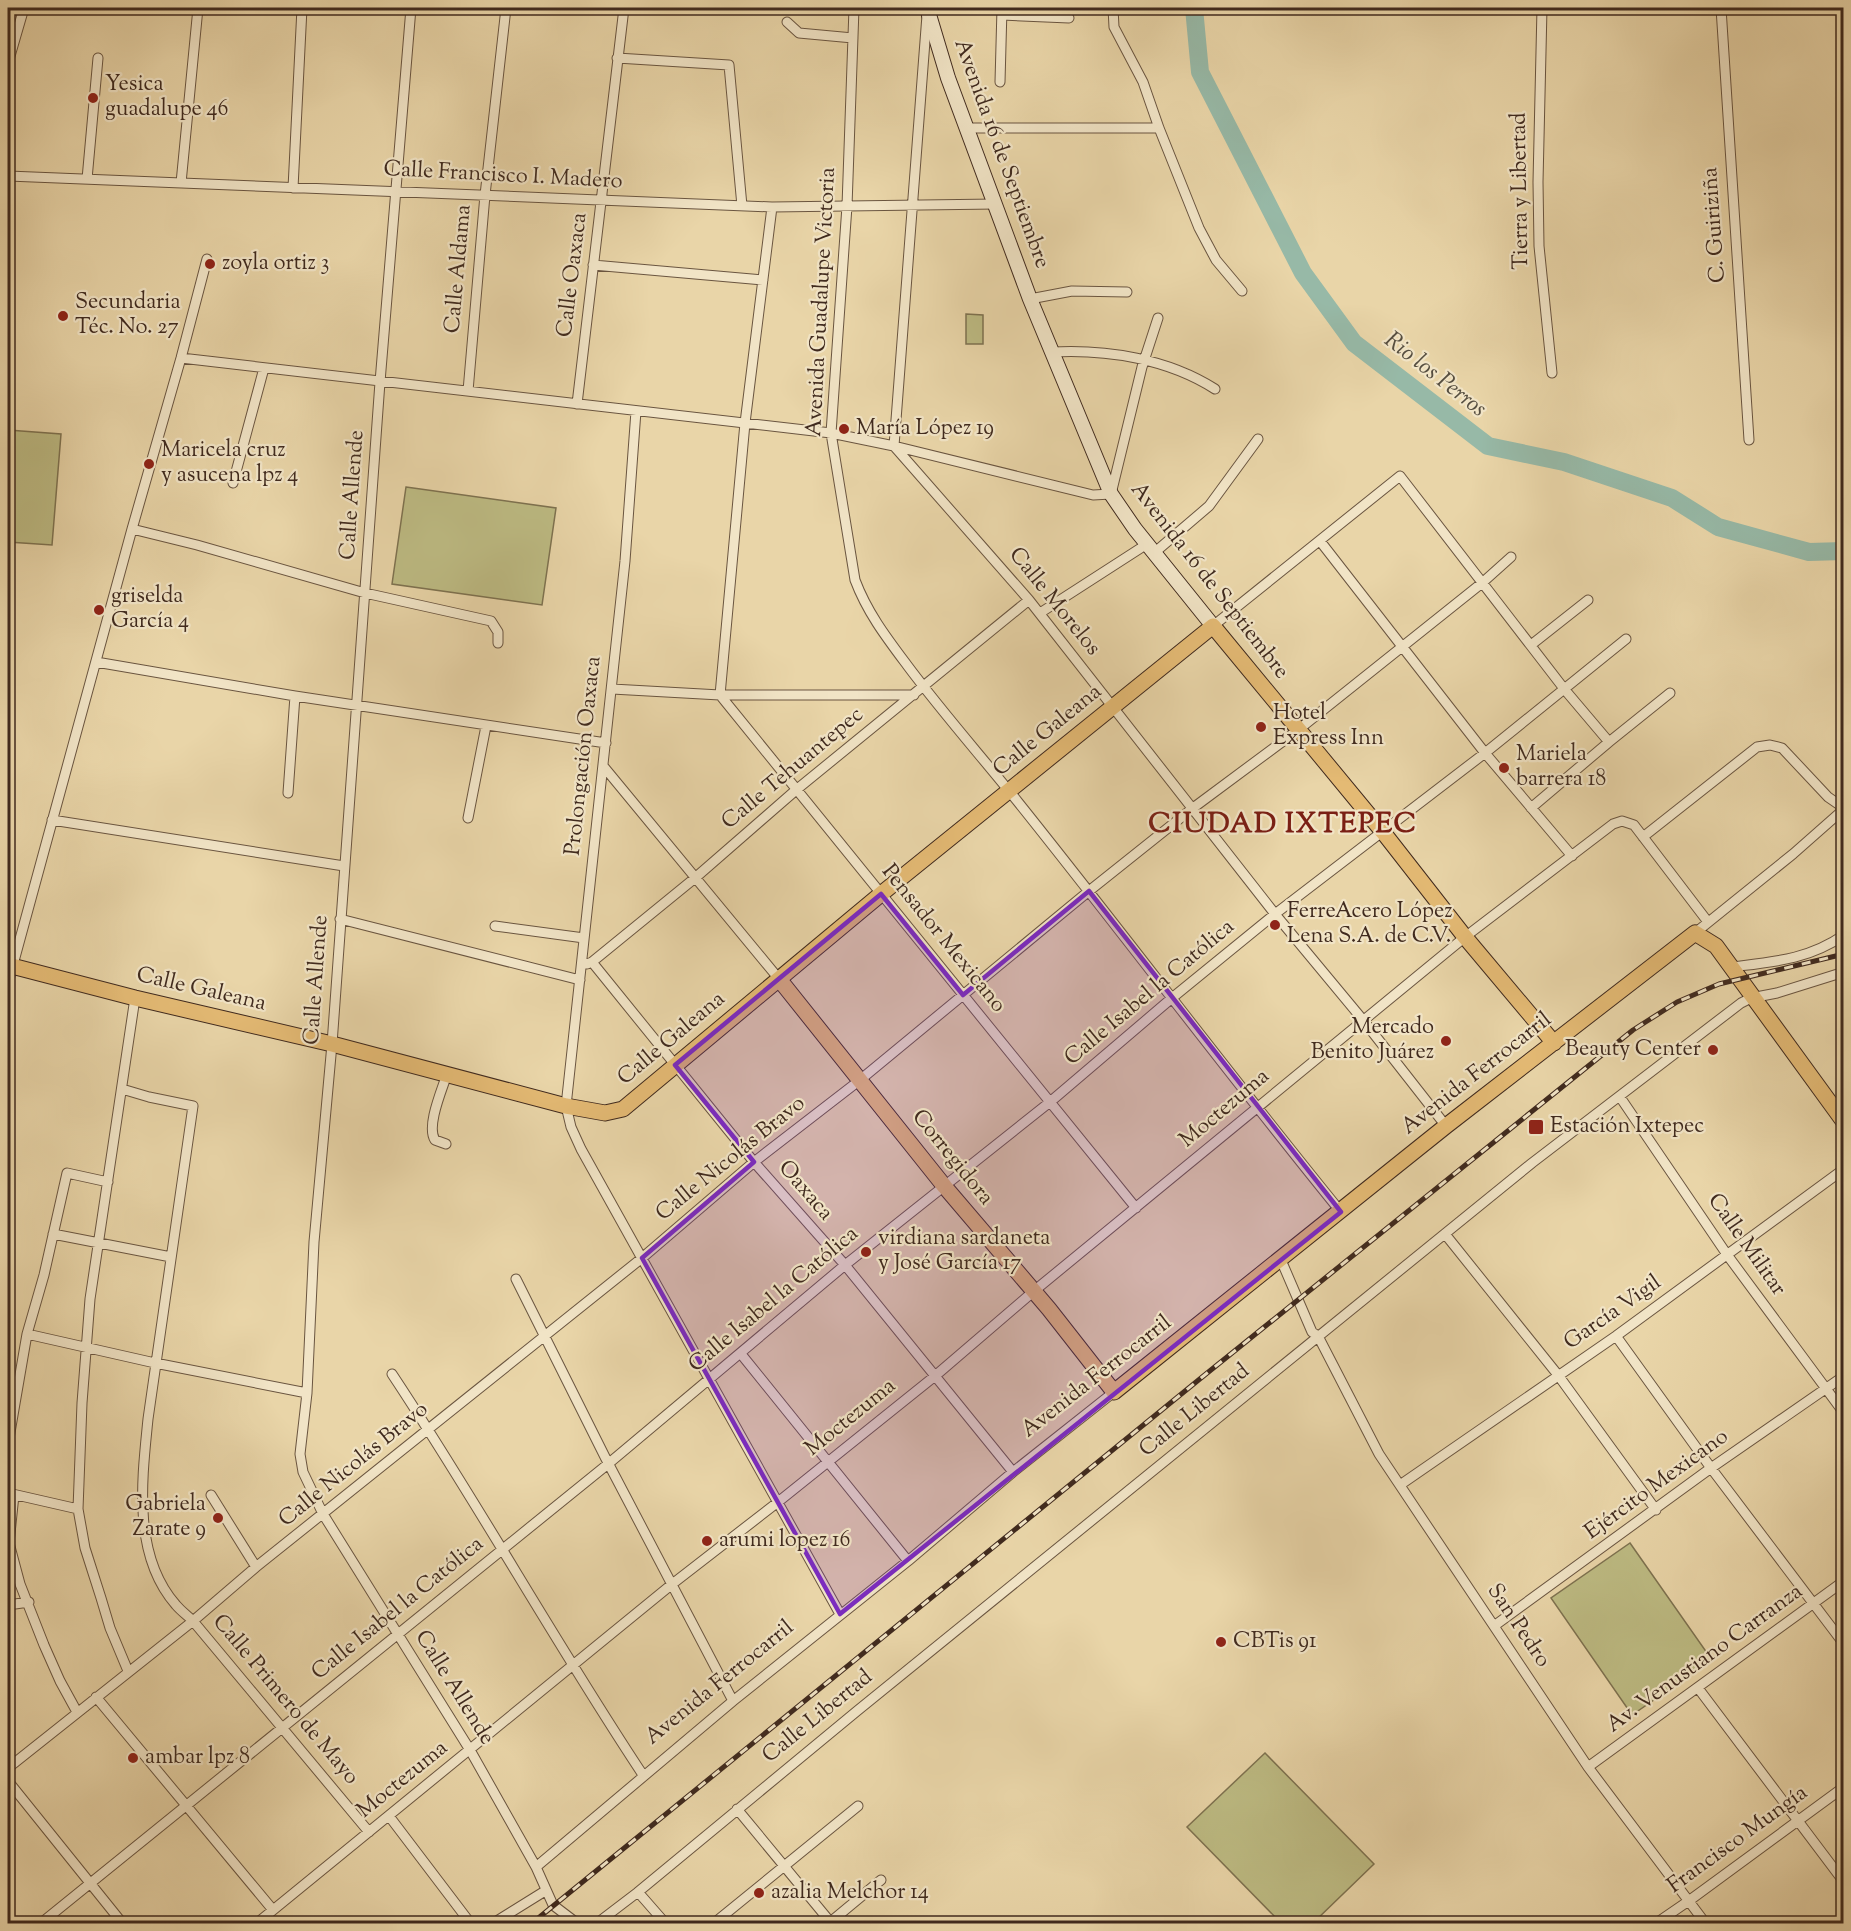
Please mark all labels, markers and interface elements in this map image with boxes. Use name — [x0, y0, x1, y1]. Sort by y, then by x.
street label: Avenida 16 de Septiembre — [945, 35, 1057, 273]
place label: Yesica guadalupe 46 — [105, 69, 228, 126]
marker: Yesica guadalupe 46 — [86, 91, 100, 105]
street label: Tierra y Libertad — [1504, 112, 1538, 270]
street label: Calle Francisco I. Madero — [383, 154, 623, 198]
street label: C. Guiriziña — [1695, 166, 1735, 284]
street label: Avenida Guadalupe Victoria — [799, 167, 845, 437]
street label: Calle Aldama — [437, 203, 481, 335]
street label: Calle Oaxaca — [549, 211, 597, 339]
place label: zoyla ortiz 3 — [222, 248, 329, 280]
marker: zoyla ortiz 3 — [203, 257, 217, 271]
place label: Secundaria Téc. No. 27 — [75, 287, 181, 344]
marker: Secundaria Téc. No. 27 — [56, 309, 70, 323]
water label: Rio los Perros — [1376, 324, 1494, 426]
place label: María López 19 — [856, 413, 994, 445]
marker: María López 19 — [837, 422, 851, 436]
street label: Calle Allende — [333, 429, 373, 561]
place label: Maricela cruz y asucena lpz 4 — [161, 435, 298, 492]
marker: Maricela cruz y asucena lpz 4 — [142, 457, 156, 471]
street label: Avenida 16 de Septiembre — [1122, 476, 1296, 686]
street label: Calle Morelos — [1000, 541, 1108, 663]
place label: griselda García 4 — [111, 581, 189, 638]
marker: griselda García 4 — [92, 603, 106, 617]
street label: Prolongación Oaxaca — [558, 655, 610, 857]
street label: Calle Galeana — [987, 677, 1109, 785]
place label: Hotel Express Inn — [1273, 698, 1384, 755]
street label: Calle Tehuantepec — [715, 700, 871, 838]
marker: Hotel Express Inn — [1254, 720, 1268, 734]
place label: Mariela barrera 18 — [1516, 739, 1606, 796]
marker: Mariela barrera 18 — [1497, 761, 1511, 775]
district label: CIUDAD IXTEPEC — [1148, 805, 1418, 845]
street label: Pensador Mexicano — [873, 858, 1013, 1020]
place label: FerreAcero López Lena S.A. de C.V. — [1287, 896, 1453, 953]
street label: Calle Isabel la Católica — [1058, 912, 1242, 1074]
street label: Calle Allende — [297, 914, 337, 1046]
marker: FerreAcero López Lena S.A. de C.V. — [1268, 918, 1282, 932]
street label: Calle Galeana — [133, 960, 269, 1020]
street label: Calle Galeana — [611, 984, 733, 1094]
street label: Avenida Ferrocarril — [1395, 1005, 1559, 1143]
place label: Mercado Benito Juárez — [1311, 1012, 1434, 1069]
marker: Mercado Benito Juárez — [1439, 1034, 1453, 1048]
place label: Beauty Center — [1565, 1034, 1701, 1066]
marker: Beauty Center — [1706, 1043, 1720, 1057]
street label: Moctezuma — [1173, 1062, 1277, 1156]
street label: Calle Nicolás Bravo — [649, 1089, 813, 1229]
street label: Corregidora — [903, 1103, 1001, 1213]
place label: Estación Ixtepec — [1550, 1111, 1704, 1143]
marker: Estación Ixtepec — [1527, 1118, 1545, 1136]
street label: Oaxaca — [770, 1154, 840, 1228]
street label: Calle Militar — [1699, 1187, 1793, 1303]
street label: Calle Isabel la Católica — [682, 1219, 866, 1381]
place label: virdiana sardaneta y José García 17 — [878, 1223, 1050, 1280]
marker: virdiana sardaneta y José García 17 — [859, 1245, 873, 1259]
street label: García Vigil — [1558, 1268, 1668, 1358]
street label: Avenida Ferrocarril — [1015, 1308, 1179, 1446]
street label: Calle Libertad — [1133, 1356, 1257, 1466]
street label: Moctezuma — [799, 1371, 903, 1465]
street label: Calle Nicolás Bravo — [272, 1395, 436, 1535]
street label: Ejército Mexicano — [1578, 1422, 1736, 1548]
place label: Gabriela Zarate 9 — [125, 1489, 206, 1546]
marker: Gabriela Zarate 9 — [211, 1511, 225, 1525]
place label: arumi lopez 16 — [719, 1525, 851, 1557]
street label: Calle Isabel la Católica — [305, 1529, 491, 1689]
marker: arumi lopez 16 — [700, 1534, 714, 1548]
street label: Av. Venustiano Carranza — [1600, 1577, 1810, 1741]
street label: San Pedro — [1478, 1578, 1558, 1674]
street label: Calle Primero de Mayo — [204, 1608, 366, 1792]
street label: Avenida Ferrocarril — [639, 1613, 801, 1753]
street label: Calle Allende — [406, 1624, 502, 1752]
place label: CBTis 91 — [1233, 1626, 1317, 1658]
marker: CBTis 91 — [1214, 1635, 1228, 1649]
street label: Calle Libertad — [756, 1662, 880, 1772]
street label: Moctezuma — [351, 1733, 455, 1827]
place label: ambar lpz 8 — [145, 1742, 250, 1774]
marker: ambar lpz 8 — [126, 1751, 140, 1765]
street label: Francisco Mungía — [1661, 1778, 1815, 1902]
place label: azalia Melchor 14 — [771, 1877, 929, 1909]
marker: azalia Melchor 14 — [752, 1886, 766, 1900]

